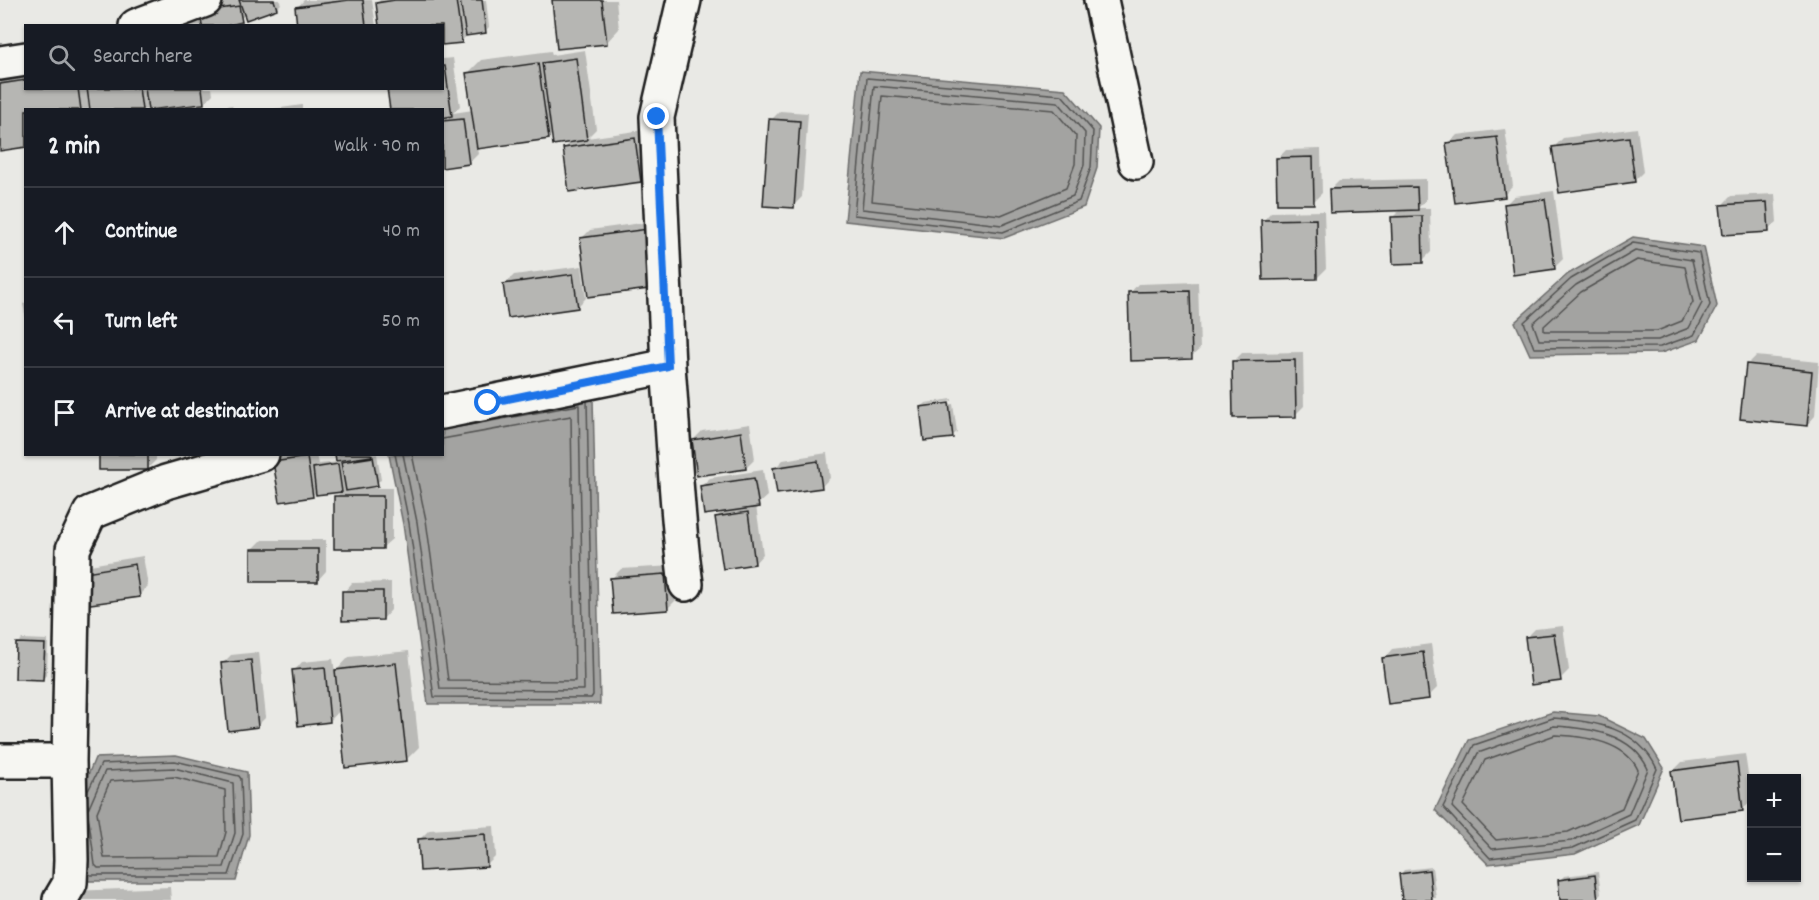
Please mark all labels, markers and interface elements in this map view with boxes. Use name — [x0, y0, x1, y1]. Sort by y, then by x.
search box — [24, 24, 444, 90]
icon: search — [45, 41, 78, 74]
text: Search here — [93, 42, 192, 73]
route end — [643, 103, 669, 129]
text: 2 min — [48, 129, 100, 166]
text: Walk · 90 m — [334, 133, 420, 161]
icon: ahead — [48, 216, 81, 249]
text: Continue — [105, 217, 177, 248]
text: 40 m — [382, 218, 420, 246]
icon: left — [48, 306, 81, 339]
text: Turn left — [105, 307, 177, 338]
text: 50 m — [382, 308, 420, 336]
route start — [474, 389, 500, 415]
icon: arrive — [48, 396, 81, 429]
text: Arrive at destination — [105, 397, 279, 428]
map controls — [1747, 774, 1801, 882]
button: + — [1747, 774, 1801, 828]
button: − — [1747, 828, 1801, 882]

